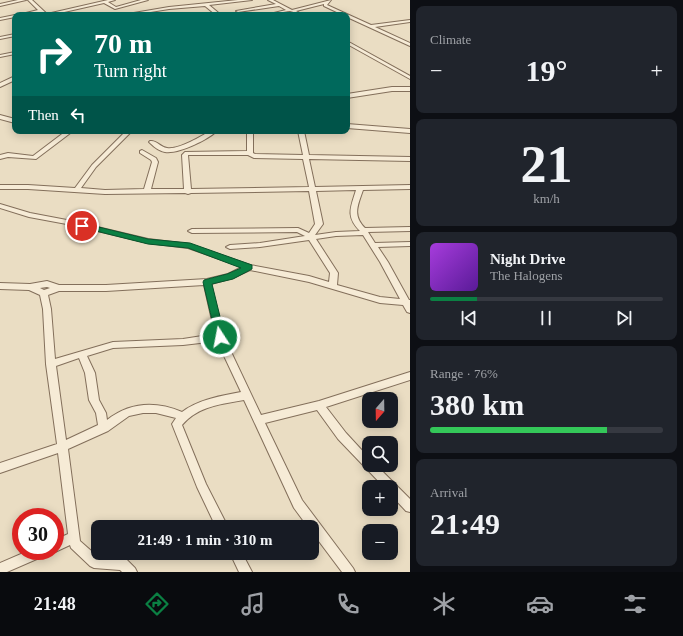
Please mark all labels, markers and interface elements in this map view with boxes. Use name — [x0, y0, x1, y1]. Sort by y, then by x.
icon: right — [28, 28, 80, 80]
text: 70 m — [94, 28, 152, 59]
text: Climate — [430, 32, 471, 47]
text: 19° — [526, 54, 568, 87]
text: − — [430, 58, 442, 83]
text: + — [651, 58, 663, 83]
text: Turn right — [94, 61, 167, 81]
icon: left — [67, 104, 89, 126]
text: Then — [28, 107, 59, 123]
text: 21 — [521, 136, 573, 193]
text: km/h — [533, 191, 560, 206]
pin — [65, 209, 99, 243]
icon: arrive — [71, 215, 93, 237]
text: Night Drive — [490, 251, 565, 267]
text: The Halogens — [490, 268, 563, 283]
icon: previous — [458, 307, 480, 329]
icon: pause — [535, 307, 557, 329]
icon: next — [613, 307, 635, 329]
position arrow — [199, 316, 241, 358]
text: Range · 76% — [430, 366, 498, 381]
text: 380 km — [430, 388, 524, 421]
north arrow — [362, 392, 398, 428]
map controls — [362, 392, 398, 560]
button: search — [362, 436, 398, 472]
button: + — [362, 480, 398, 516]
text: Arrival — [430, 485, 468, 500]
text: 21:49 — [430, 507, 500, 540]
speed limit sign: 30 — [12, 508, 64, 560]
button: − — [362, 524, 398, 560]
text: 21:49 · 1 min · 310 m — [138, 532, 273, 548]
icon: directions — [143, 590, 171, 618]
icon: music — [239, 590, 267, 618]
icon: phone — [334, 590, 362, 618]
icon: climate — [430, 590, 458, 618]
icon: car — [526, 590, 554, 618]
icon: filters — [621, 590, 649, 618]
text: 21:48 — [34, 594, 76, 614]

